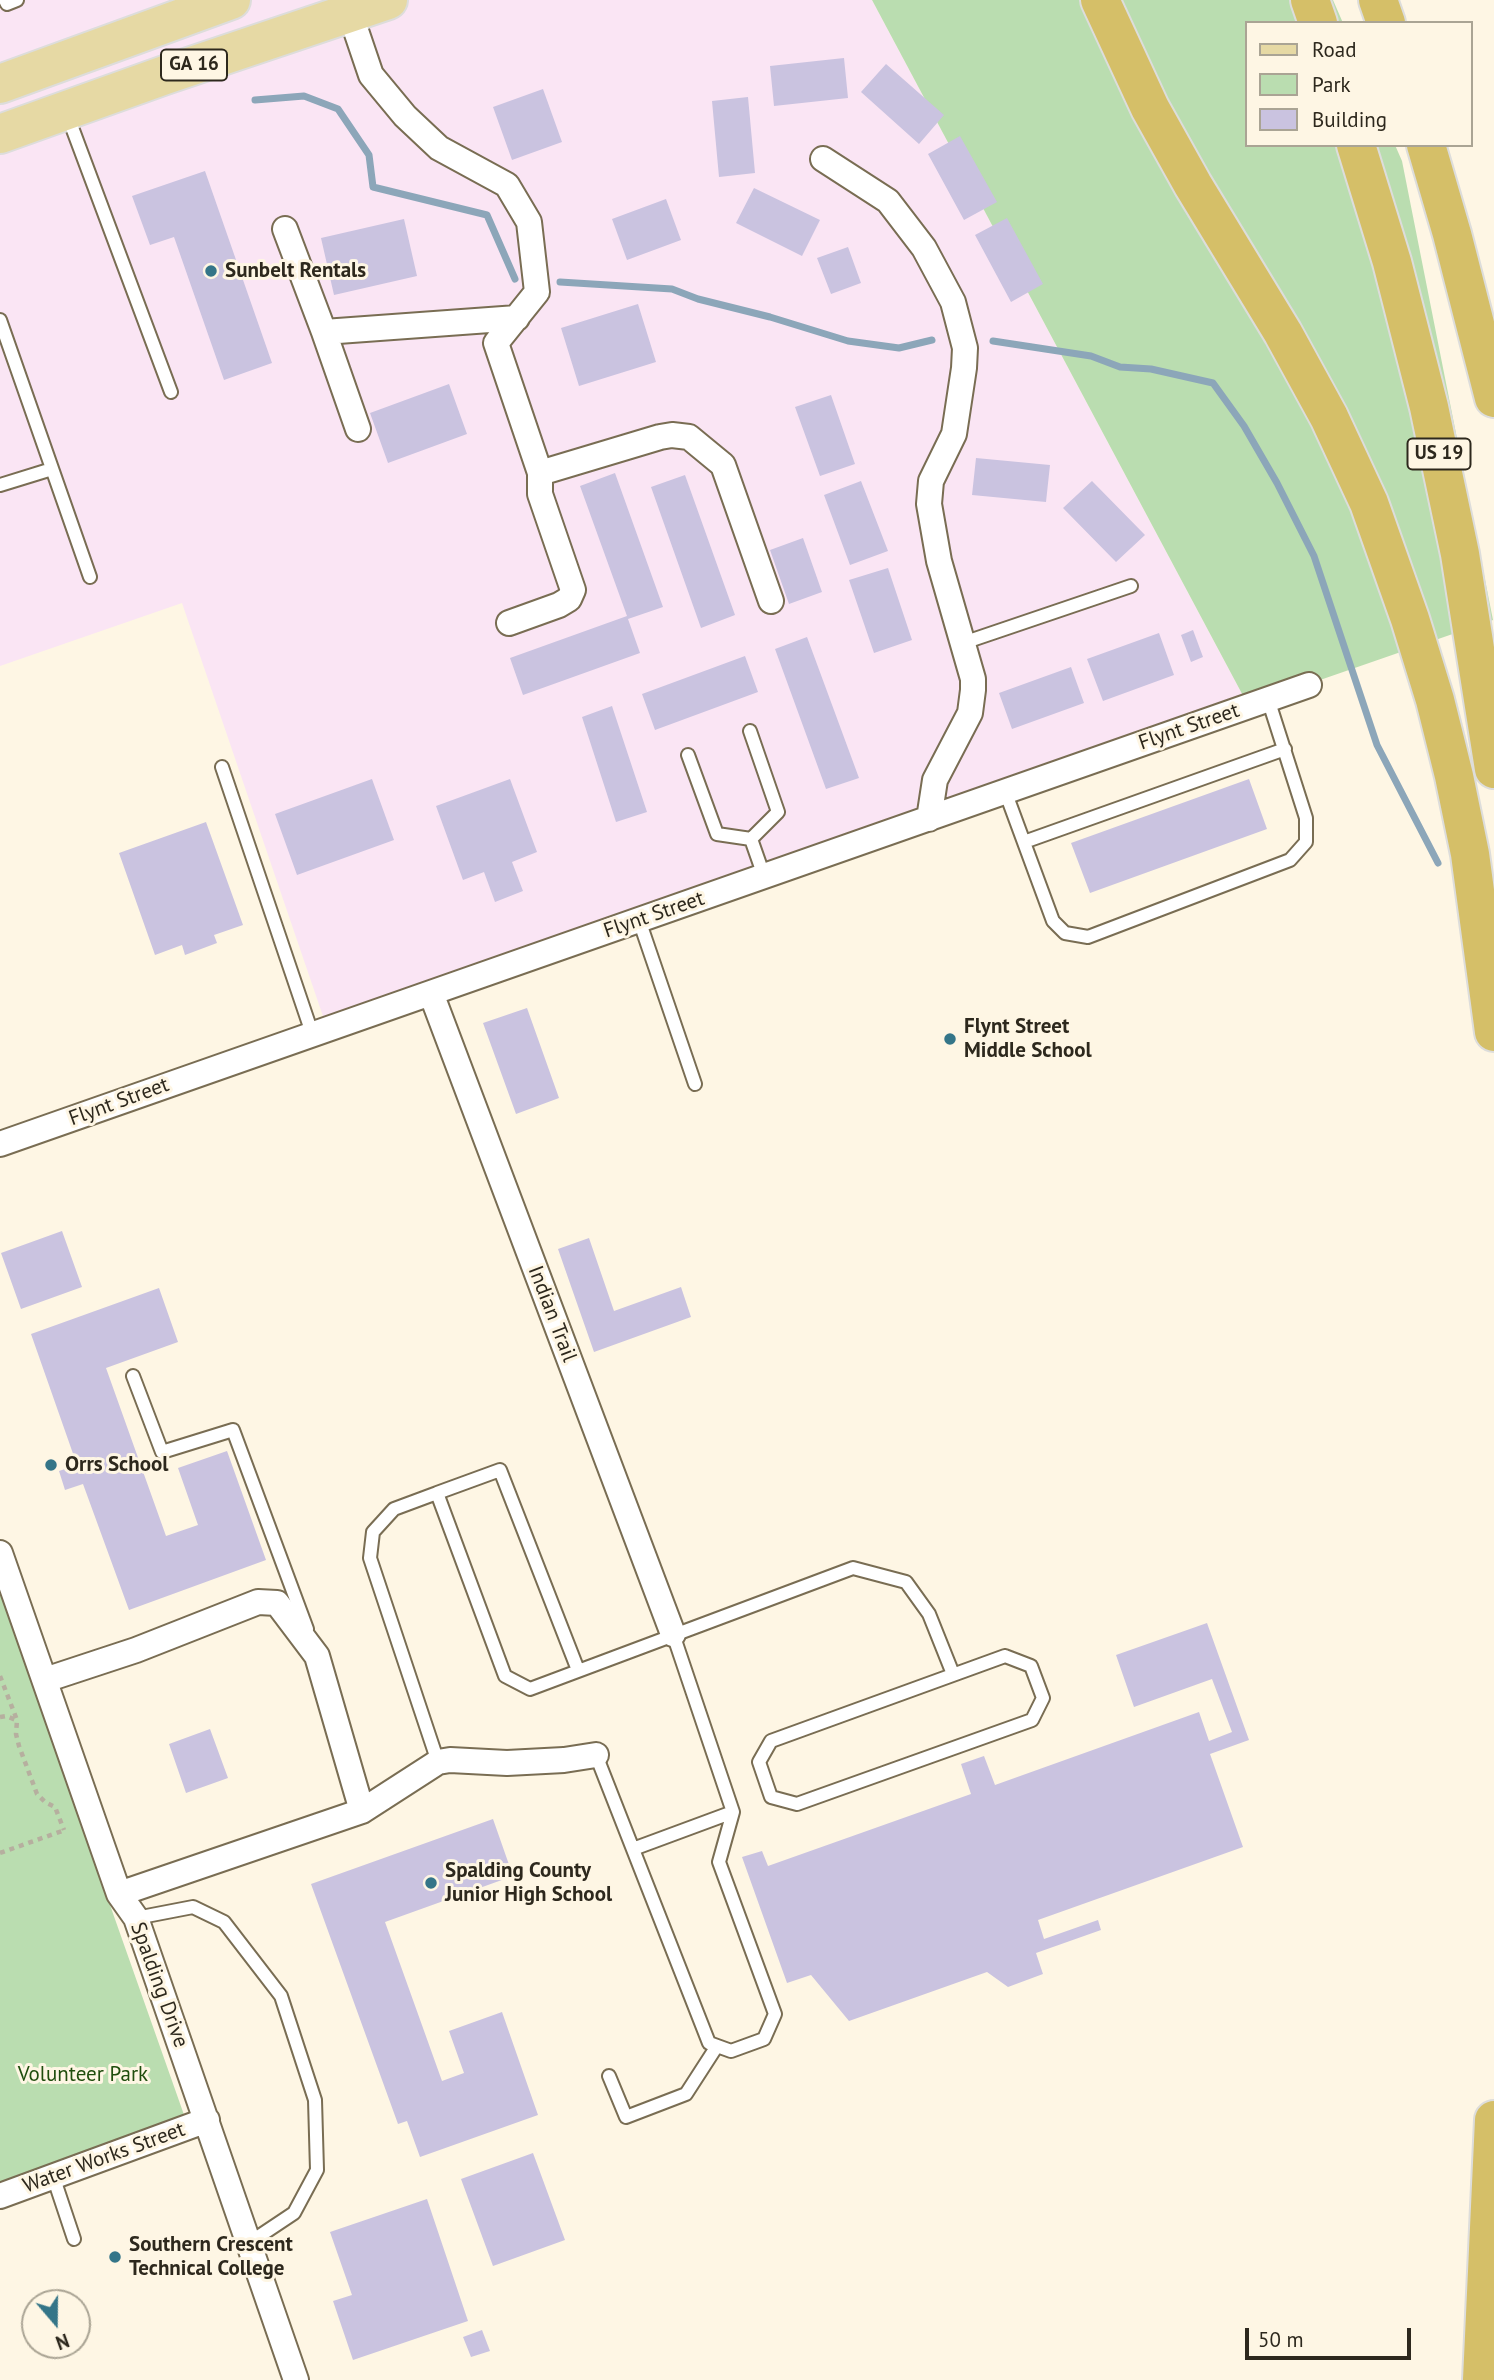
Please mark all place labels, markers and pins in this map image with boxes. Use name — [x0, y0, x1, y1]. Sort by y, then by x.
place label: Sunbelt Rentals — [225, 258, 366, 284]
marker: Sunbelt Rentals — [203, 263, 219, 279]
place label: Flynt Street Middle School — [964, 1014, 1092, 1064]
marker: Flynt Street Middle School — [942, 1031, 958, 1047]
place label: Orrs School — [65, 1452, 168, 1478]
marker: Orrs School — [43, 1457, 59, 1473]
place label: Spalding County Junior High School — [445, 1858, 612, 1908]
marker: Spalding County Junior High School — [423, 1875, 439, 1891]
place label: Southern Crescent Technical College — [129, 2232, 293, 2282]
marker: Southern Crescent Technical College — [107, 2249, 123, 2265]

